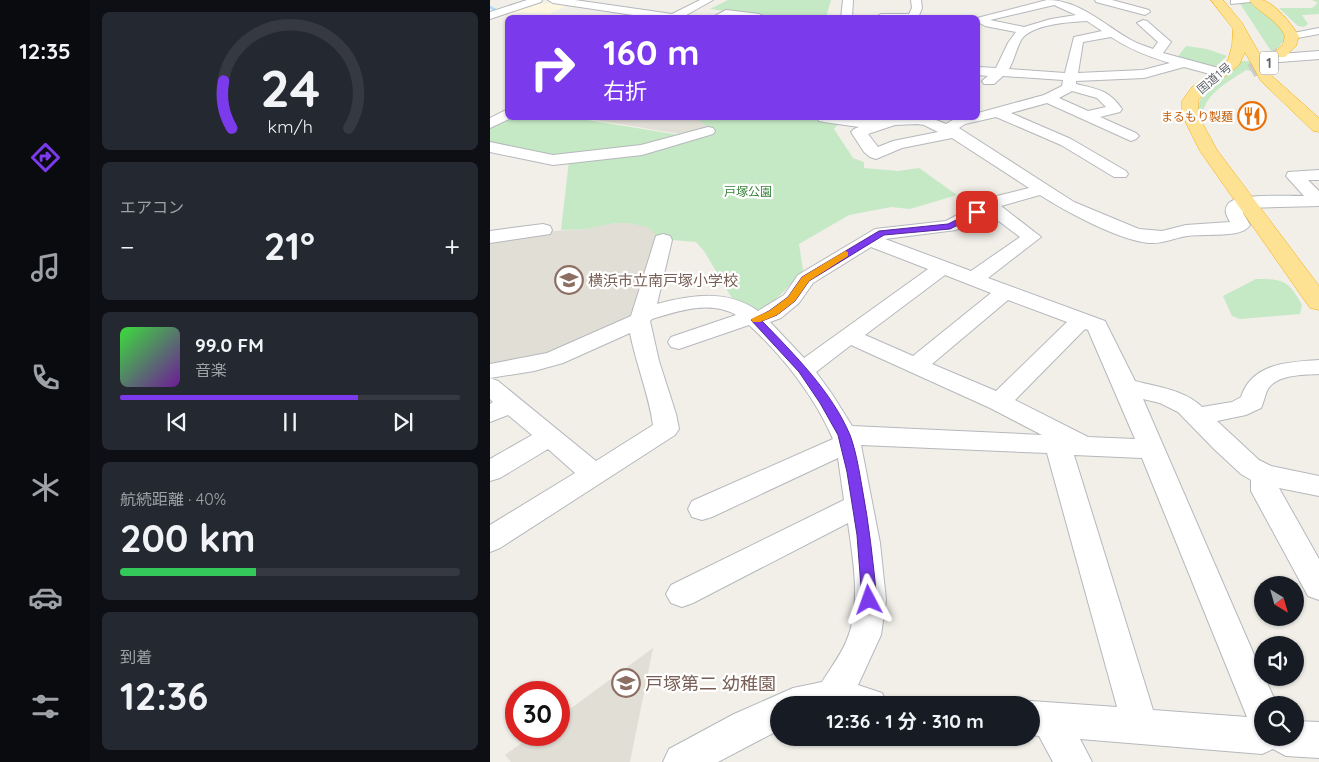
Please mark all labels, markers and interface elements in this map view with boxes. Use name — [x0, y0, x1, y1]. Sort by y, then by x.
text: 160 m — [603, 30, 700, 74]
icon: right — [520, 35, 585, 100]
text: 12:35 — [19, 37, 71, 65]
road number: 1 — [1260, 52, 1278, 74]
text: 24 — [260, 55, 320, 120]
street label: 国道1号 — [1194, 59, 1234, 97]
text: 右折 — [603, 77, 647, 105]
restaurant icon: まるもり製麺 — [1237, 101, 1267, 131]
place label: まるもり製麺 — [1161, 109, 1233, 124]
text: km/h — [267, 115, 313, 137]
icon: directions — [28, 140, 63, 175]
park label: 戸塚公園 — [724, 184, 772, 199]
pin — [956, 191, 998, 233]
text: エアコン — [120, 197, 184, 217]
icon: arrive — [963, 198, 991, 226]
text: 21° — [264, 222, 315, 270]
text: − — [120, 229, 135, 264]
text: + — [444, 229, 460, 264]
icon: music — [28, 250, 63, 285]
school or university icon: 横浜市立南戸塚小学校 — [554, 265, 584, 295]
place label: 横浜市立南戸塚小学校 — [588, 271, 738, 290]
text: 99.0 FM — [195, 333, 264, 357]
icon: phone — [28, 360, 63, 395]
text: 音楽 — [195, 360, 227, 380]
icon: previous — [163, 408, 191, 436]
icon: pause — [276, 408, 304, 436]
icon: next — [389, 408, 417, 436]
icon: climate — [28, 470, 63, 505]
text: 航続距離 · 40% — [120, 489, 226, 509]
text: 200 km — [120, 514, 256, 562]
position arrow — [842, 573, 894, 625]
north arrow — [1254, 576, 1304, 626]
map controls — [1254, 576, 1304, 746]
icon: car — [28, 580, 63, 615]
button: sound — [1254, 636, 1304, 686]
text: 到着 — [120, 647, 152, 667]
school or university icon: 戸塚第二 幼稚園 — [611, 668, 641, 698]
text: 12:36 — [120, 672, 208, 720]
place label: 戸塚第二 幼稚園 — [645, 672, 776, 695]
speed limit sign: 30 — [505, 681, 570, 746]
icon: filters — [28, 689, 63, 724]
button: search — [1254, 696, 1304, 746]
text: 12:36 · 1 分 · 310 m — [826, 709, 984, 733]

